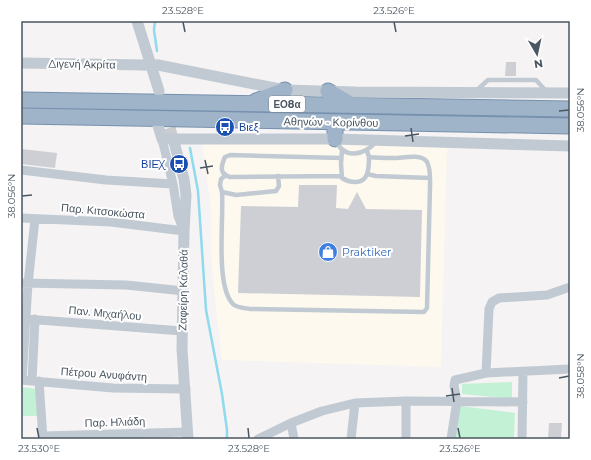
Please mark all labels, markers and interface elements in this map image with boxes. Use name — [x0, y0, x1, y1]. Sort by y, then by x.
text: 23.528°E — [162, 4, 204, 17]
text: 23.526°E — [373, 4, 415, 17]
north arrow — [517, 34, 557, 74]
street label: Διγενή Ακρίτα — [48, 56, 116, 72]
text: N — [533, 56, 544, 71]
text: 38.056°N — [574, 88, 587, 132]
road number: ΕΟ8α — [269, 96, 305, 112]
street label: Αθηνών - Κορίνθου — [283, 114, 379, 130]
bus stop icon: Βιεξ — [214, 116, 236, 138]
place label: Βιεξ — [239, 120, 259, 134]
bus stop icon: ΒΙΕΧ — [168, 153, 190, 175]
place label: ΒΙΕΧ — [141, 157, 167, 171]
text: 38.056°N — [5, 174, 18, 218]
street label: Παρ. Κιτσοκώστα — [61, 200, 146, 222]
shop icon: Praktiker — [317, 241, 339, 263]
place label: Praktiker — [342, 245, 392, 259]
street label: Ζαφείρη Καλαθά — [175, 249, 191, 331]
street label: Παν. Μιχαήλου — [68, 303, 142, 323]
text: 38.058°N — [574, 353, 587, 399]
street label: Πέτρου Ανυφάντη — [60, 364, 148, 384]
street label: Παρ. Ηλιάδη — [84, 414, 146, 430]
text: 23.530°E — [18, 442, 60, 455]
text: 23.528°E — [228, 442, 270, 455]
text: 23.526°E — [439, 442, 481, 455]

